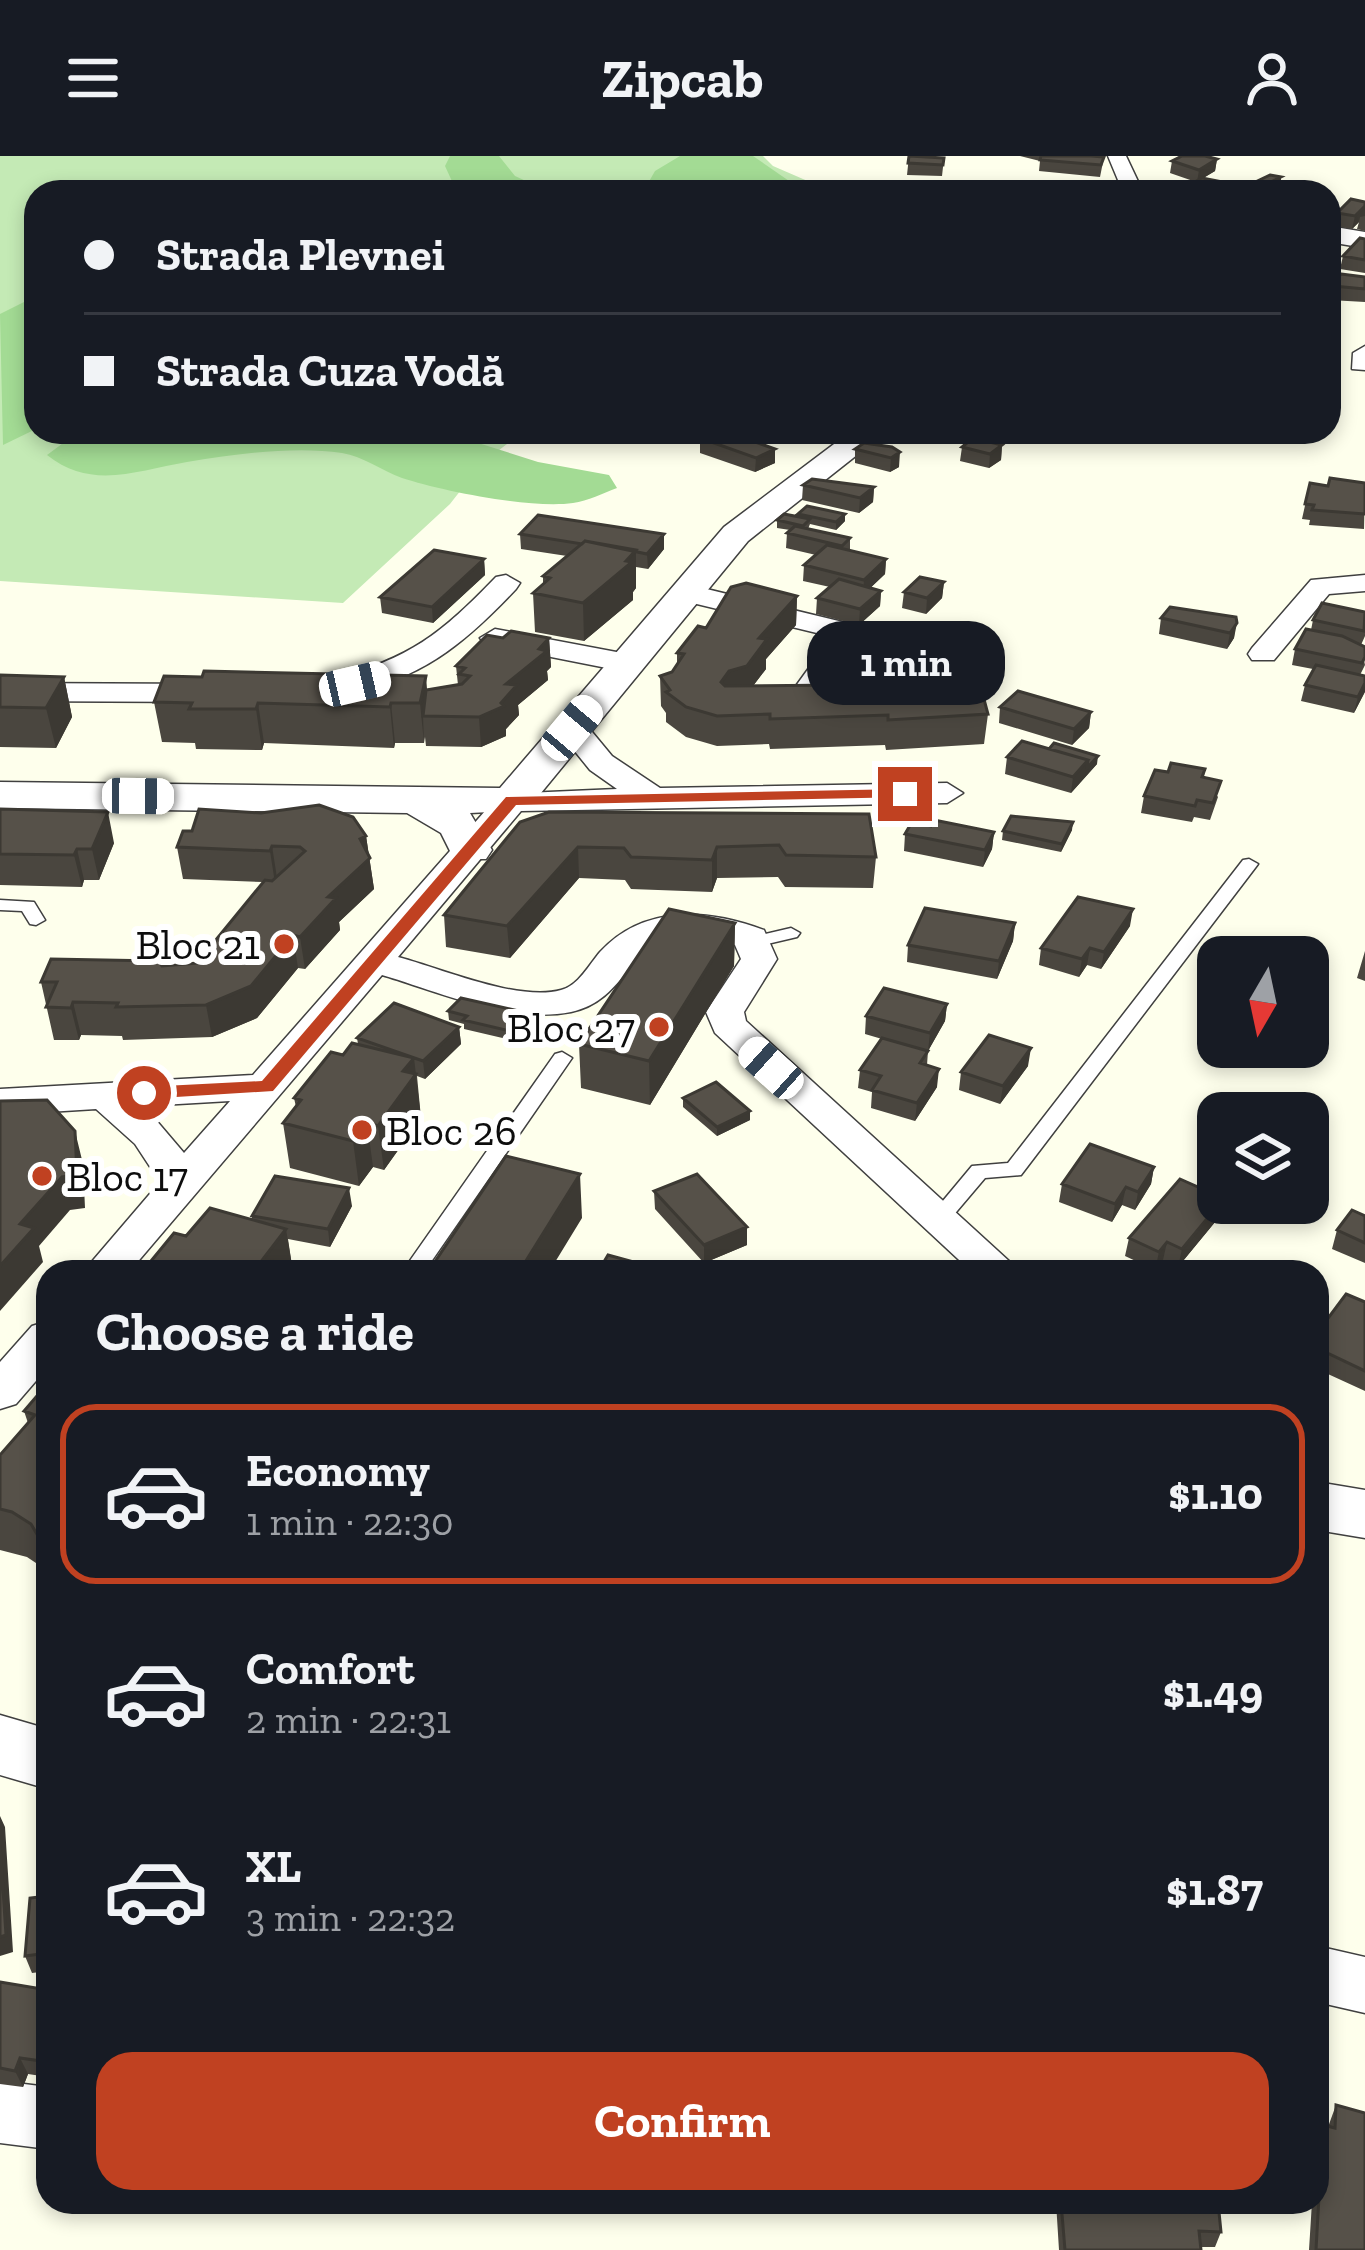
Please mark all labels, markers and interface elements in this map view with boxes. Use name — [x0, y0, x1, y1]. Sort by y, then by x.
icon: menu — [60, 45, 126, 111]
icon: person — [1239, 45, 1305, 111]
text: Zipcab — [602, 46, 763, 111]
text: Strada Plevnei — [156, 228, 445, 282]
text: Strada Cuza Vodă — [156, 344, 504, 398]
callout: 1 min — [806, 620, 1004, 704]
text: 1 min — [860, 639, 952, 686]
car — [316, 658, 394, 710]
car — [535, 689, 609, 767]
route end — [878, 767, 932, 821]
car — [102, 777, 174, 815]
place label: Bloc 21 — [135, 919, 260, 970]
marker: Bloc 21 — [271, 931, 297, 957]
north arrow — [1197, 936, 1329, 1068]
map controls — [1197, 936, 1329, 1224]
place label: Bloc 27 — [507, 1002, 635, 1053]
marker: Bloc 27 — [646, 1014, 672, 1040]
car — [732, 1031, 810, 1105]
route start — [117, 1066, 171, 1120]
button: layers — [1197, 1092, 1329, 1224]
place label: Bloc 26 — [386, 1105, 517, 1156]
marker: Bloc 26 — [349, 1117, 375, 1143]
place label: Bloc 17 — [66, 1151, 188, 1202]
marker: Bloc 17 — [29, 1163, 55, 1189]
text: Choose a ride — [96, 1299, 414, 1364]
icon: car — [102, 1440, 210, 1548]
text: Economy — [246, 1444, 430, 1498]
text: $1.10 — [1168, 1467, 1263, 1521]
text: 1 min · 22:30 — [246, 1498, 453, 1545]
icon: car — [102, 1638, 210, 1746]
text: Comfort — [246, 1642, 414, 1696]
text: $1.49 — [1163, 1665, 1263, 1719]
text: 2 min · 22:31 — [246, 1696, 451, 1743]
icon: car — [102, 1836, 210, 1944]
text: XL — [246, 1840, 301, 1894]
text: $1.87 — [1166, 1863, 1263, 1917]
text: 3 min · 22:32 — [246, 1894, 455, 1941]
button: Confirm — [96, 2052, 1269, 2190]

